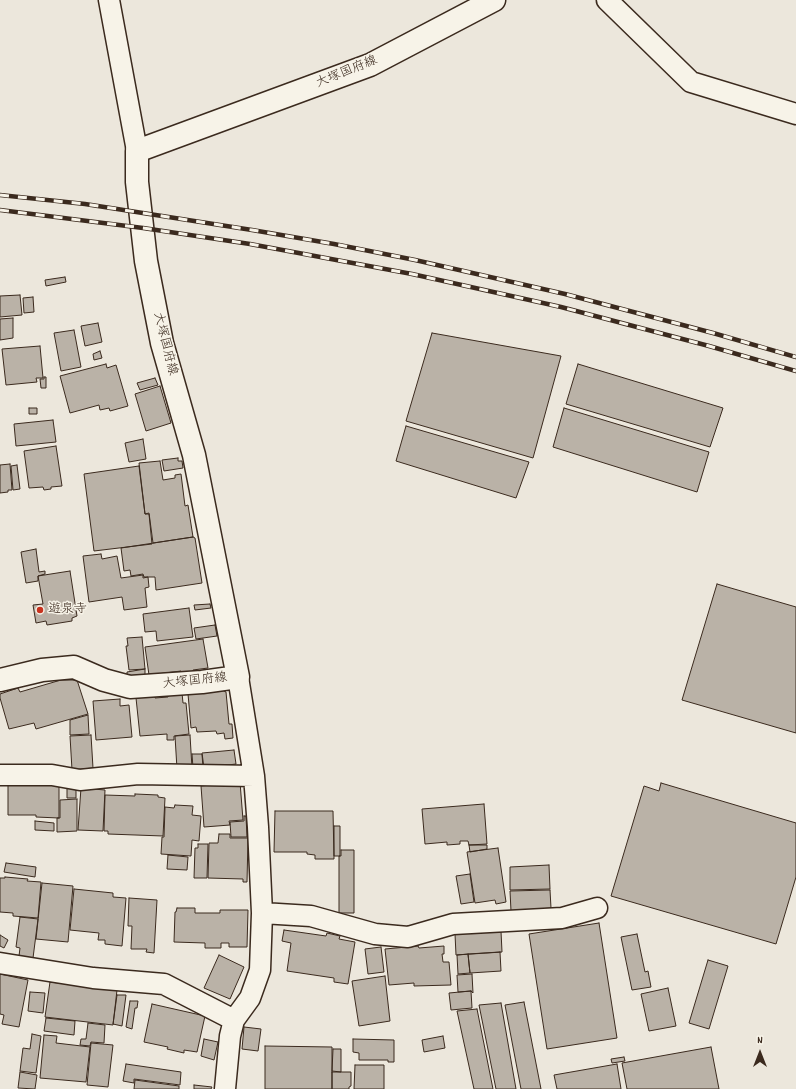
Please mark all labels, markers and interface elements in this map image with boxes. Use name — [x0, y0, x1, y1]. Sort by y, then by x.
street label: 大塚国府線 — [314, 54, 380, 92]
street label: 大塚国府線 — [149, 311, 179, 377]
place label: 遊泉寺 — [48, 602, 87, 618]
marker: 遊泉寺 — [35, 605, 45, 615]
street label: 大塚国府線 — [162, 671, 228, 693]
north arrow — [740, 1033, 780, 1073]
text: N — [757, 1033, 763, 1049]

